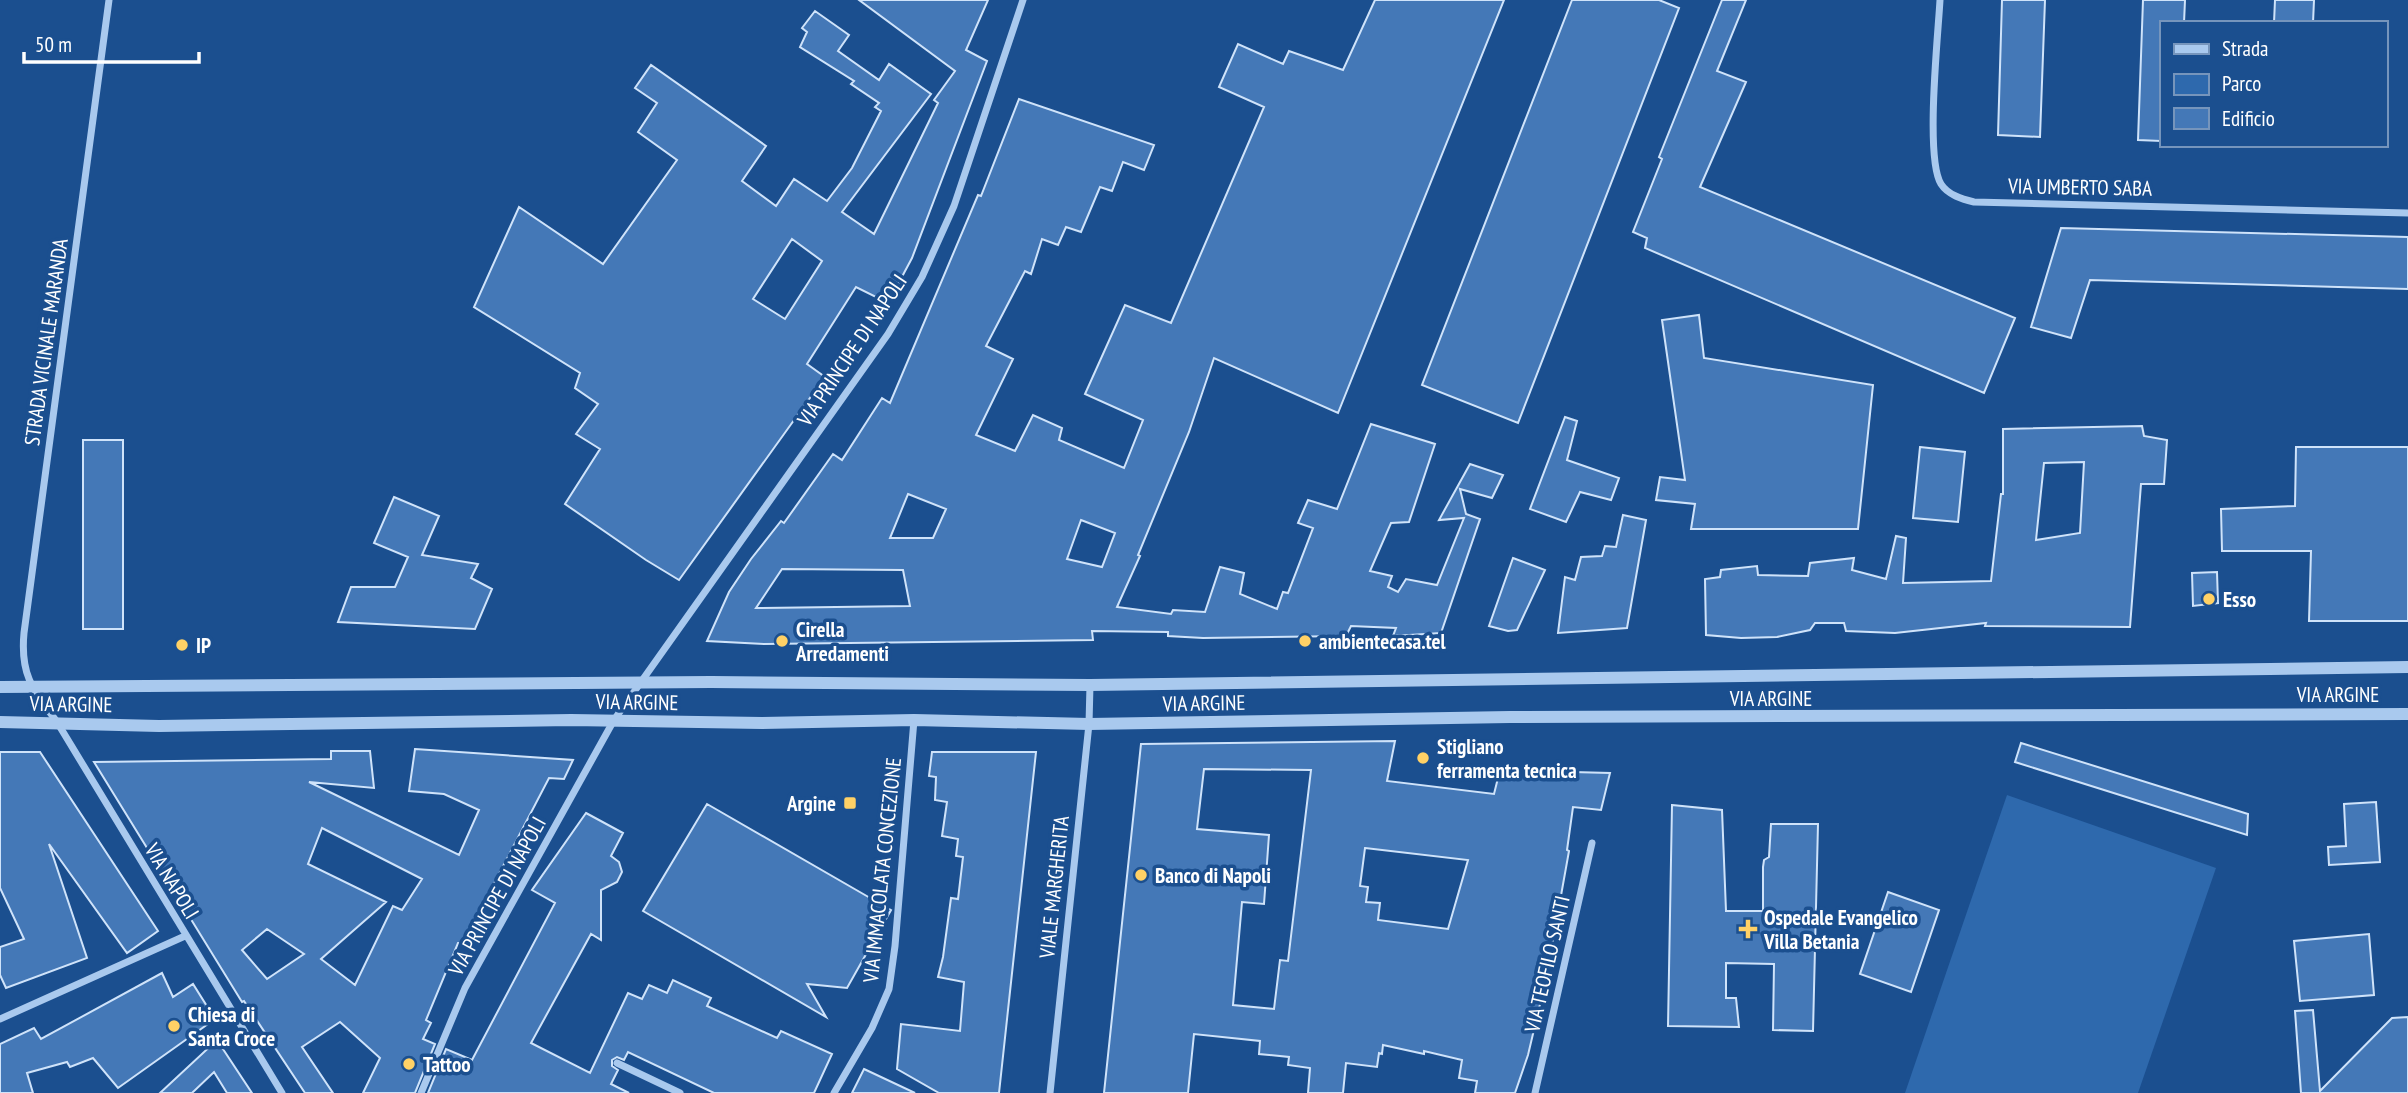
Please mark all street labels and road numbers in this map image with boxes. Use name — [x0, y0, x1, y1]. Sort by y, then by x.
street label: VIA UMBERTO SABA — [2007, 172, 2152, 202]
street label: STRADA VICINALE MARANDA — [18, 237, 74, 447]
street label: VIA PRINCIPE DI NAPOLI — [791, 269, 913, 432]
street label: VIA ARGINE — [2296, 681, 2379, 708]
street label: VIA ARGINE — [1729, 685, 1812, 712]
street label: VIA ARGINE — [594, 688, 679, 716]
street label: VIA ARGINE — [1161, 689, 1246, 717]
street label: VIA ARGINE — [28, 690, 113, 718]
street label: VIA IMMACOLATA CONCEZIONE — [857, 756, 907, 985]
street label: VIA PRINCIPE DI NAPOLI — [442, 812, 552, 981]
street label: VIALE MARGHERITA — [1033, 814, 1075, 961]
street label: VIA NAPOLI — [138, 837, 205, 924]
street label: VIA TEOFILO SANTI — [1518, 893, 1576, 1036]

